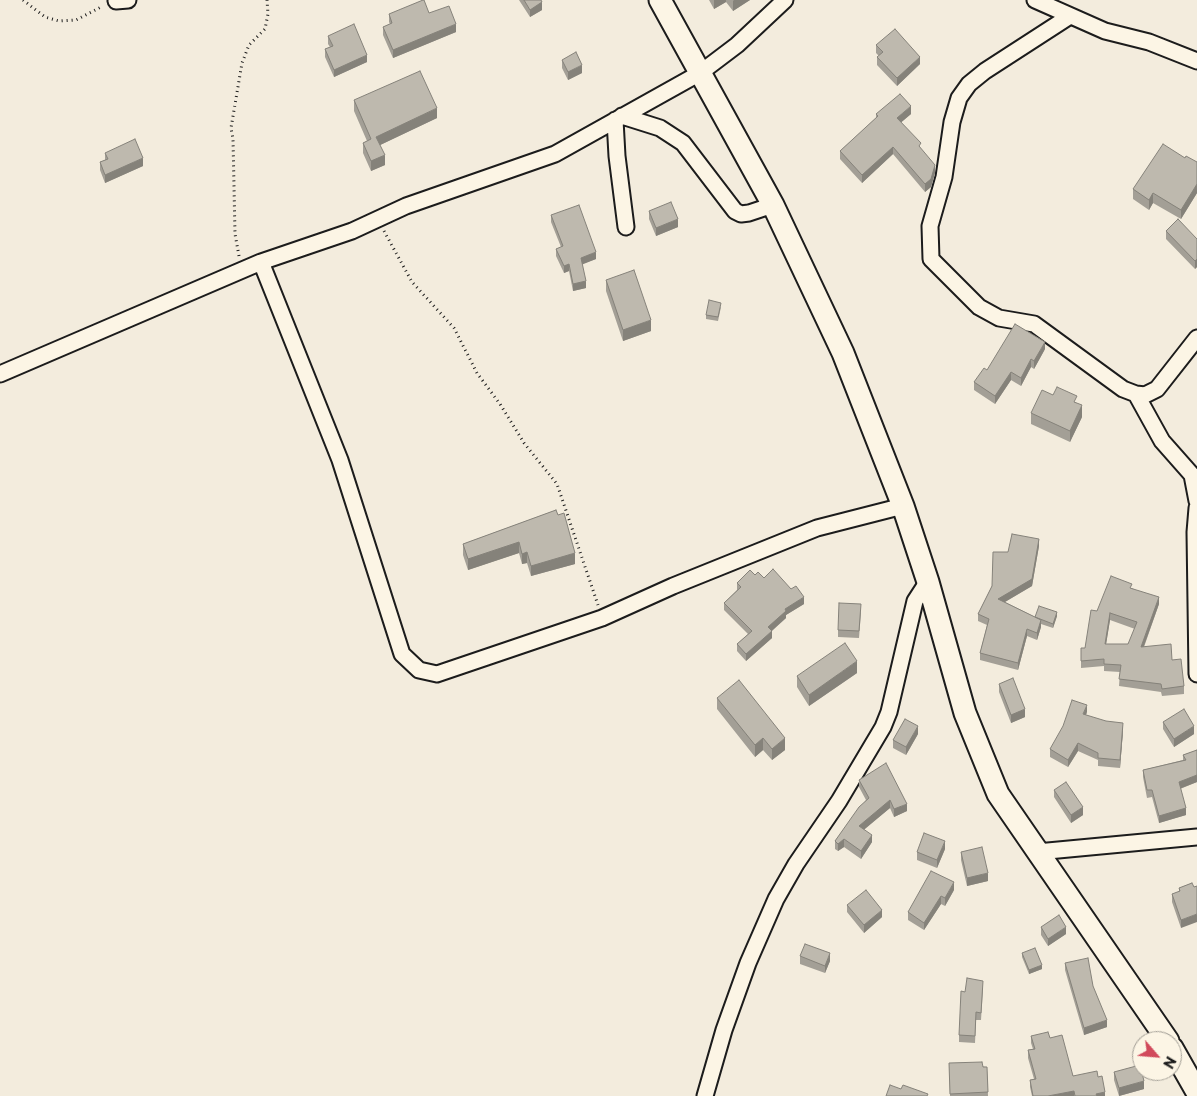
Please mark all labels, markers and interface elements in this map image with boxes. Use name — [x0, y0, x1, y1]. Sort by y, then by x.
north arrow — [1132, 1031, 1182, 1081]
text: N — [1158, 1053, 1182, 1072]

